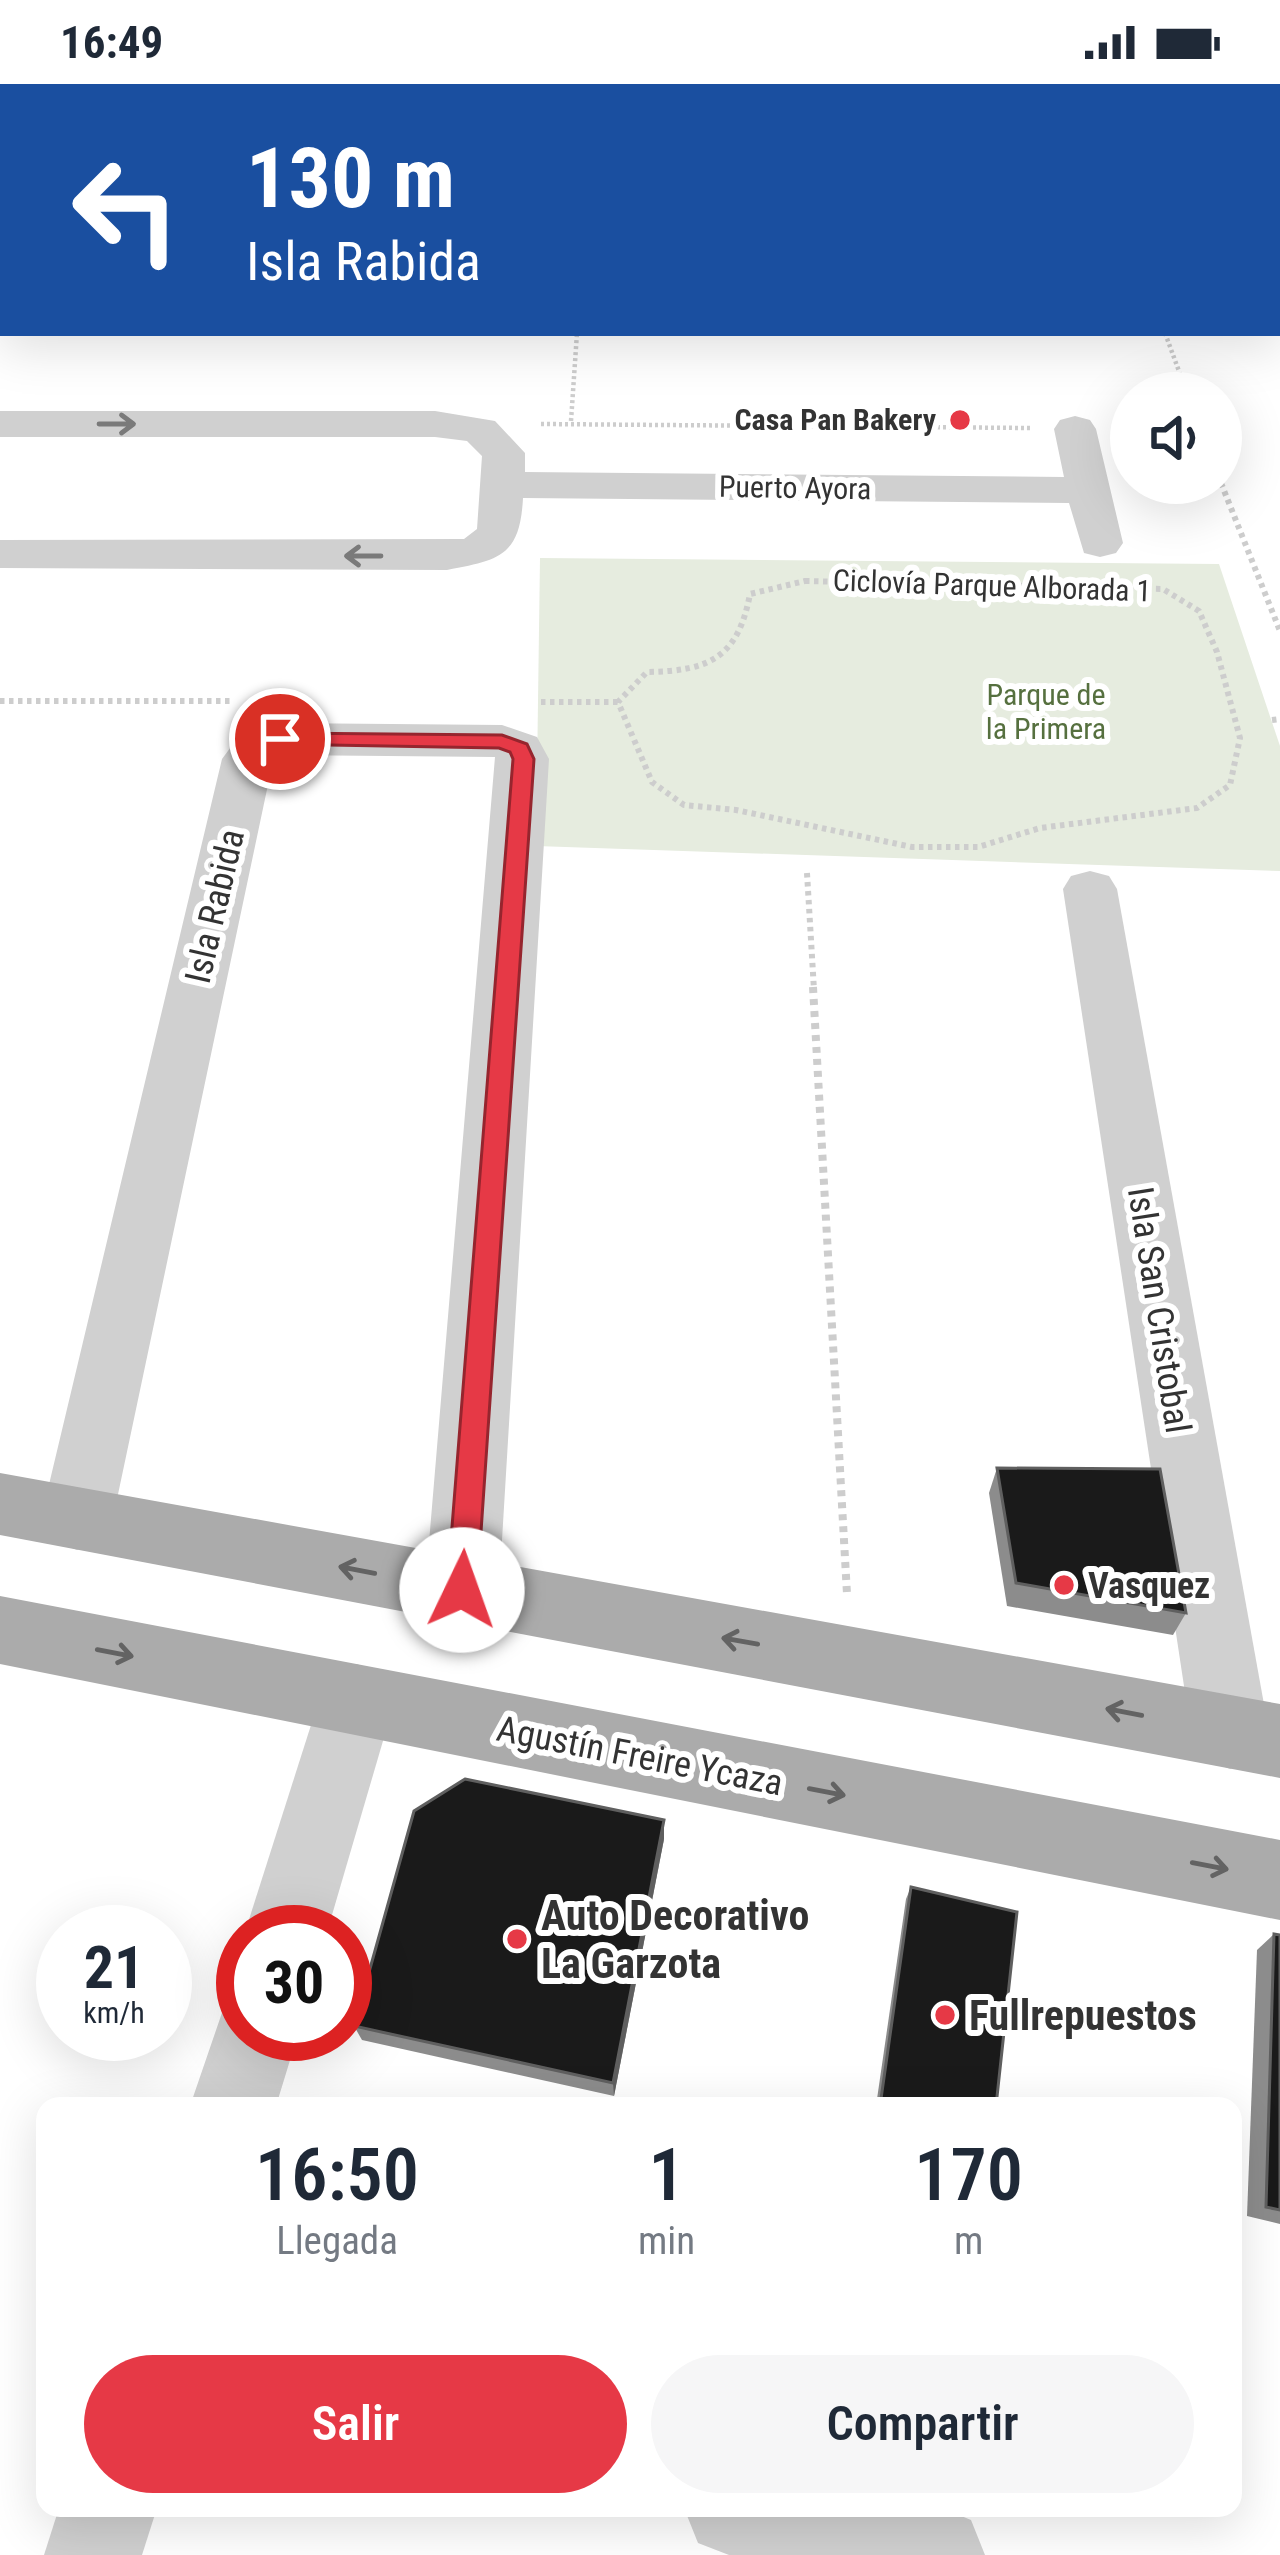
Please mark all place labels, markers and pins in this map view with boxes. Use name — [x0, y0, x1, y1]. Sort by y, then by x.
place label: Casa Pan Bakery — [734, 402, 937, 437]
marker: Casa Pan Bakery — [947, 407, 973, 433]
pin — [229, 688, 331, 790]
place label: Vasquez — [1088, 1565, 1210, 1607]
marker: Vasquez — [1051, 1572, 1077, 1598]
place label: Auto Decorativo La Garzota — [541, 1891, 809, 1988]
marker: Auto Decorativo La Garzota — [504, 1926, 530, 1952]
place label: Fullrepuestos — [969, 1991, 1197, 2040]
marker: Fullrepuestos — [932, 2002, 958, 2028]

